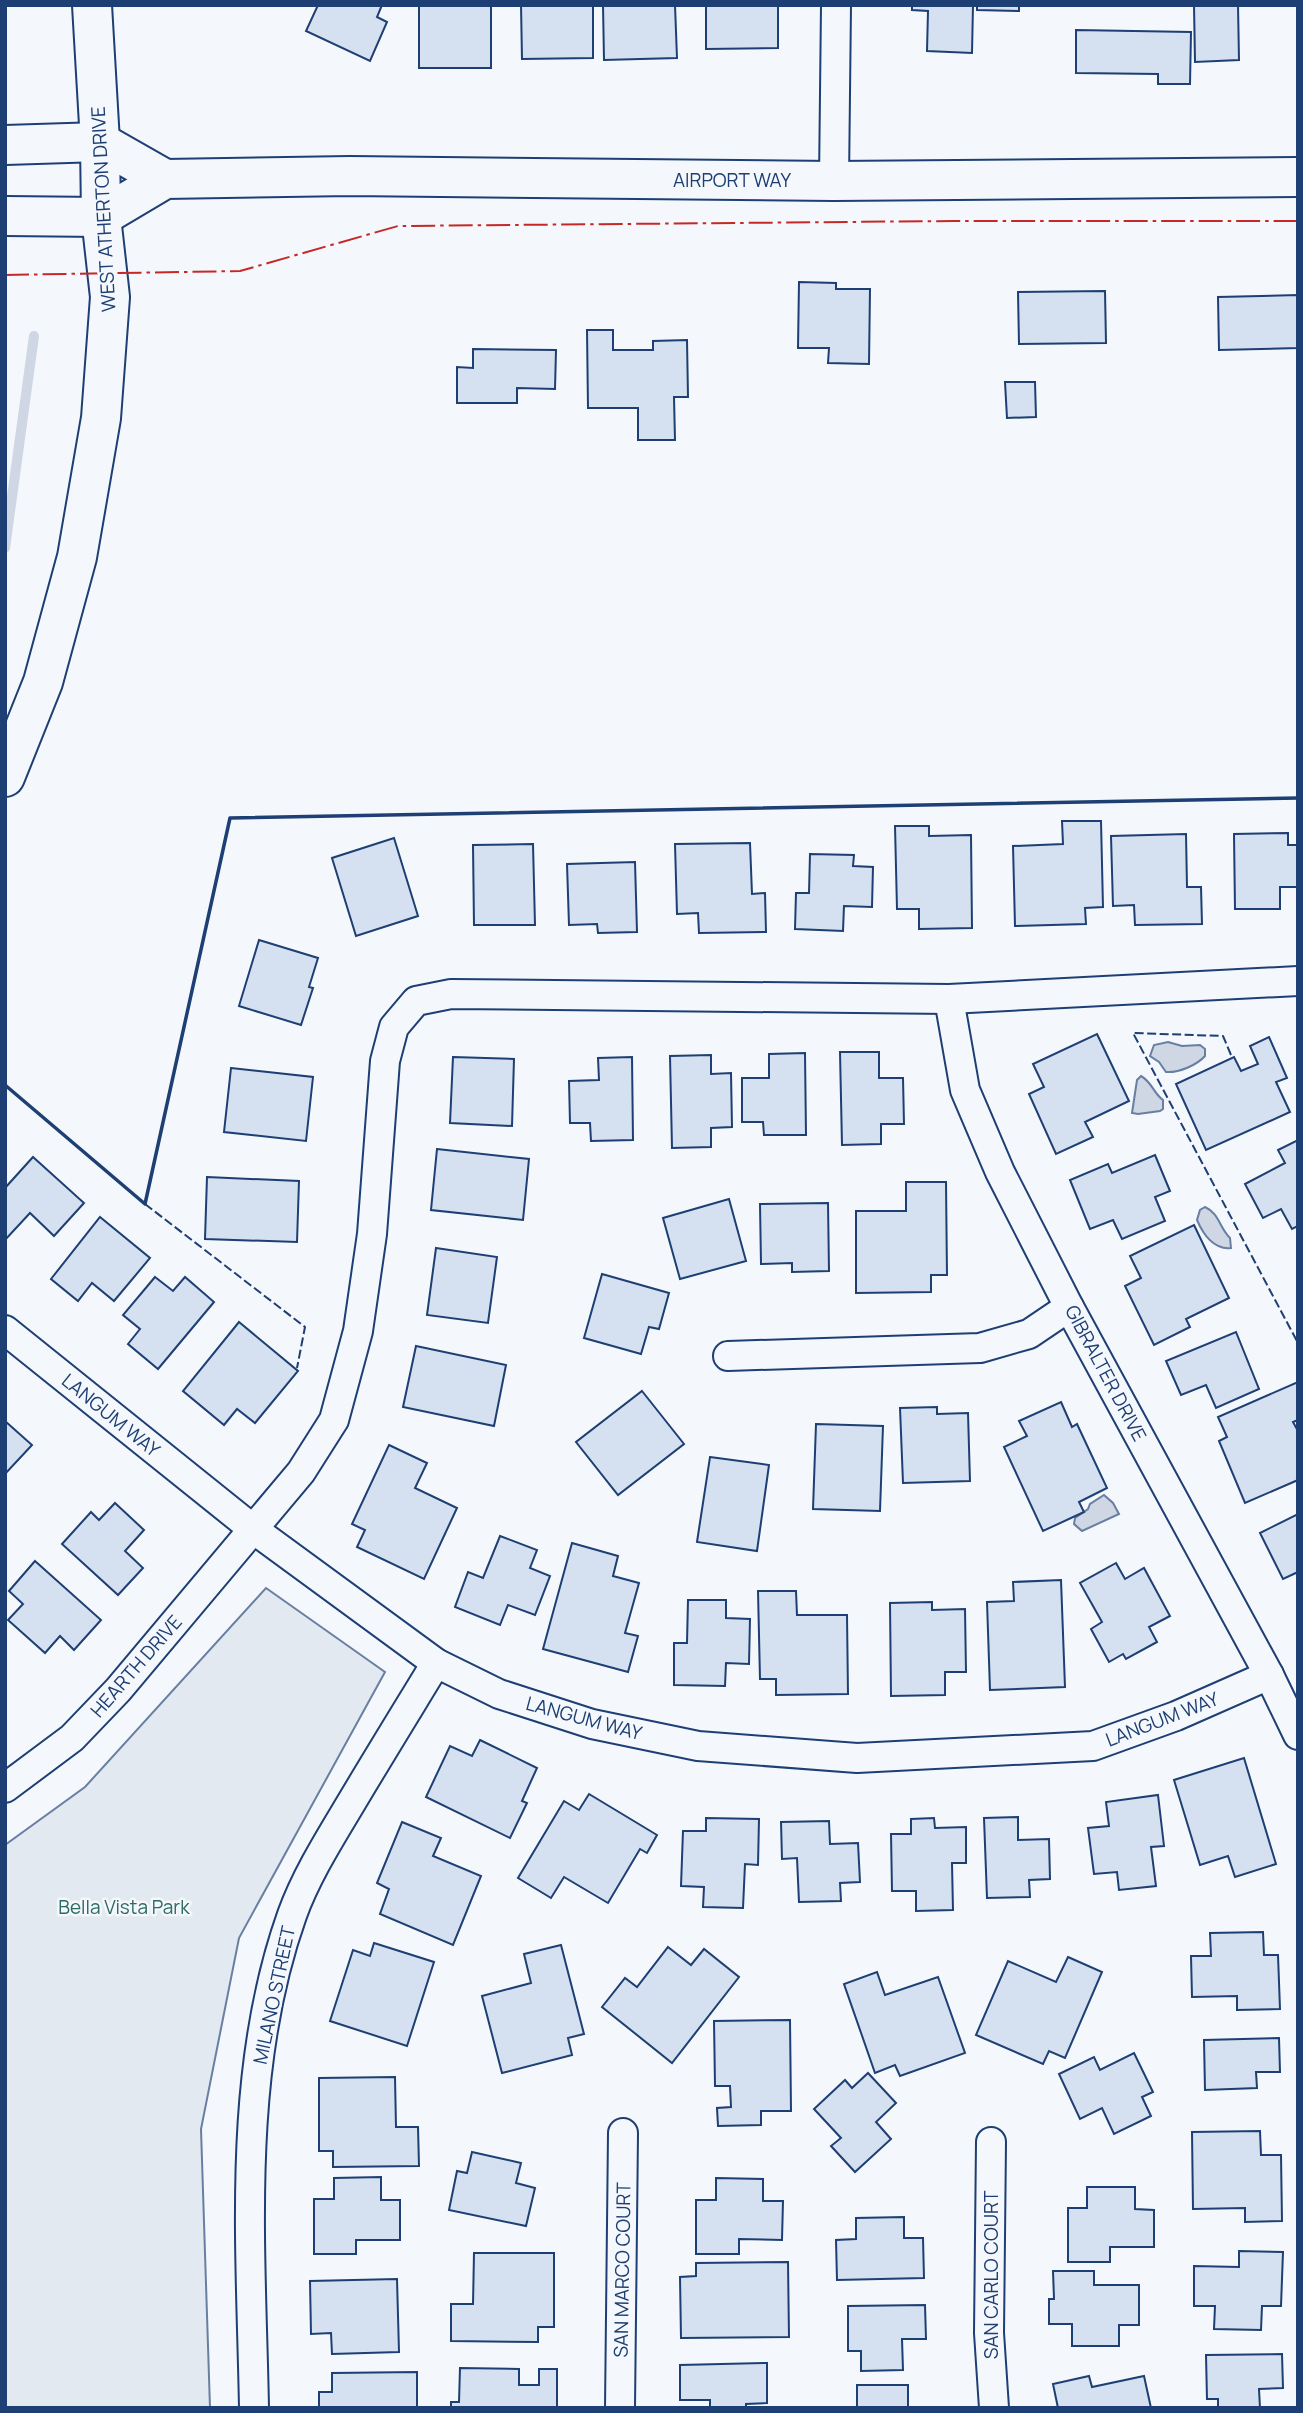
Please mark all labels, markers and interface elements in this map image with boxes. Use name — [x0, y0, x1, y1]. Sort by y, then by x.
street label: WEST ATHERTON DRIVE — [85, 106, 121, 312]
street label: AIRPORT WAY — [673, 167, 791, 193]
street label: GIBRALTER DRIVE — [1059, 1300, 1153, 1446]
street label: LANGUM WAY — [57, 1367, 166, 1463]
street label: HEARTH DRIVE — [84, 1609, 188, 1723]
street label: LANGUM WAY — [1102, 1685, 1223, 1752]
street label: LANGUM WAY — [523, 1690, 645, 1746]
park label: Bella Vista Park — [58, 1894, 190, 1920]
street label: MILANO STREET — [247, 1923, 301, 2067]
street label: SAN MARCO COURT — [607, 2181, 637, 2358]
street label: SAN CARLO COURT — [978, 2190, 1004, 2359]

